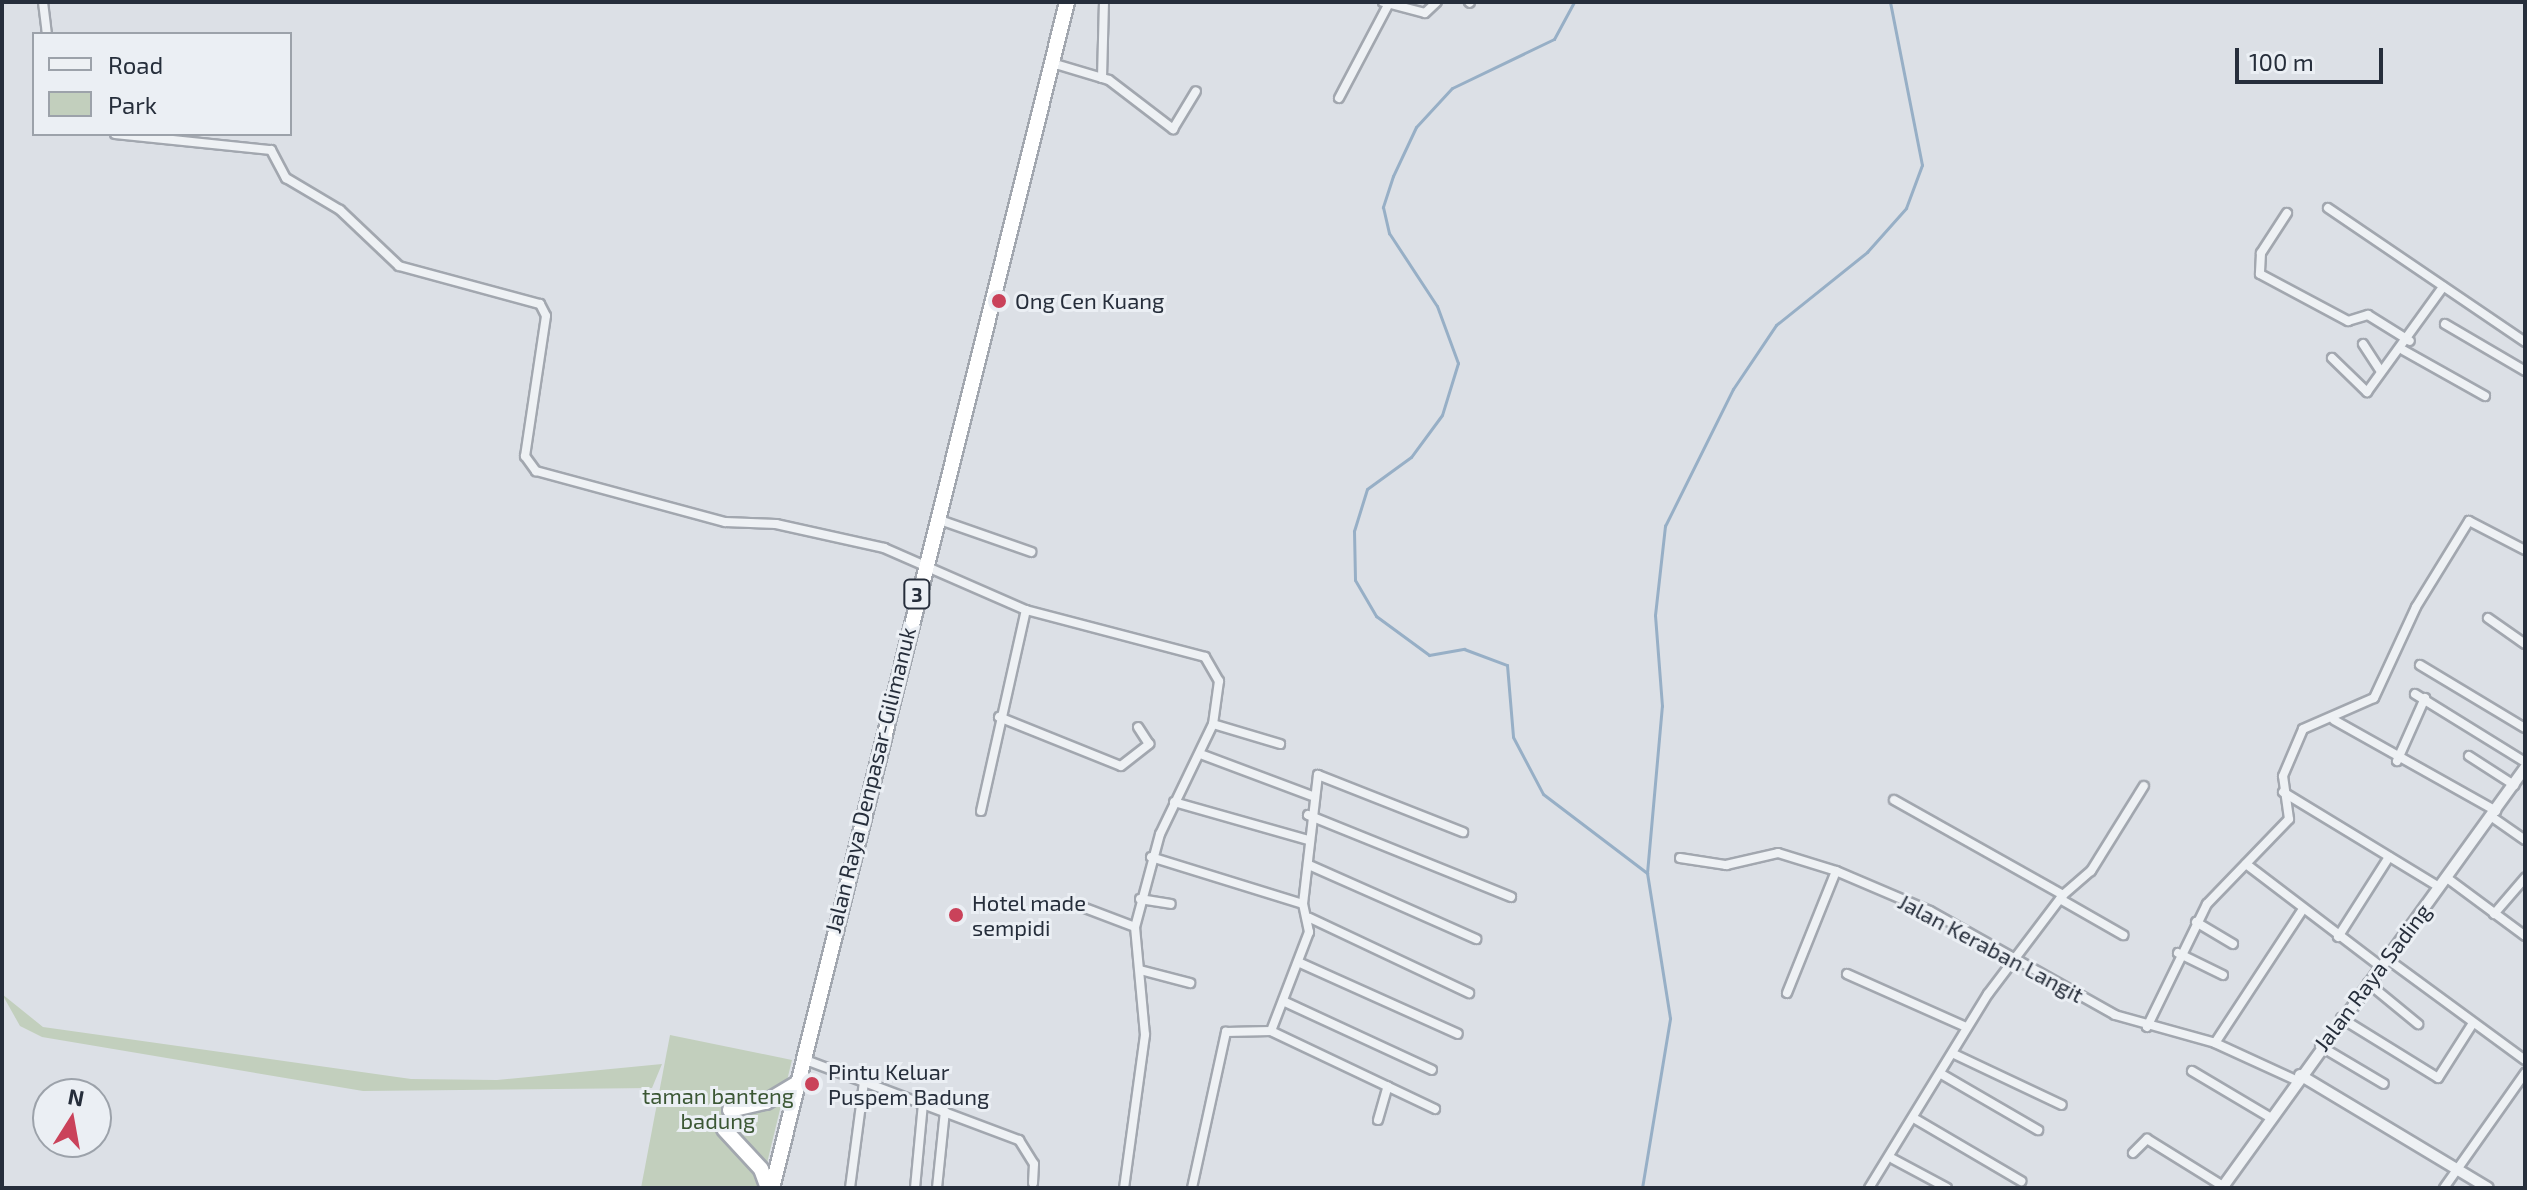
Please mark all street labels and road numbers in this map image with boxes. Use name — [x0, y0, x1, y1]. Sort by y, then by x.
road number: 3 — [903, 578, 931, 610]
street label: Jalan Raya Denpasar-Gilimanuk — [819, 624, 921, 936]
street label: Jalan Keraban Langit — [1894, 888, 2088, 1008]
street label: Jalan Raya Sading — [2308, 898, 2436, 1056]

